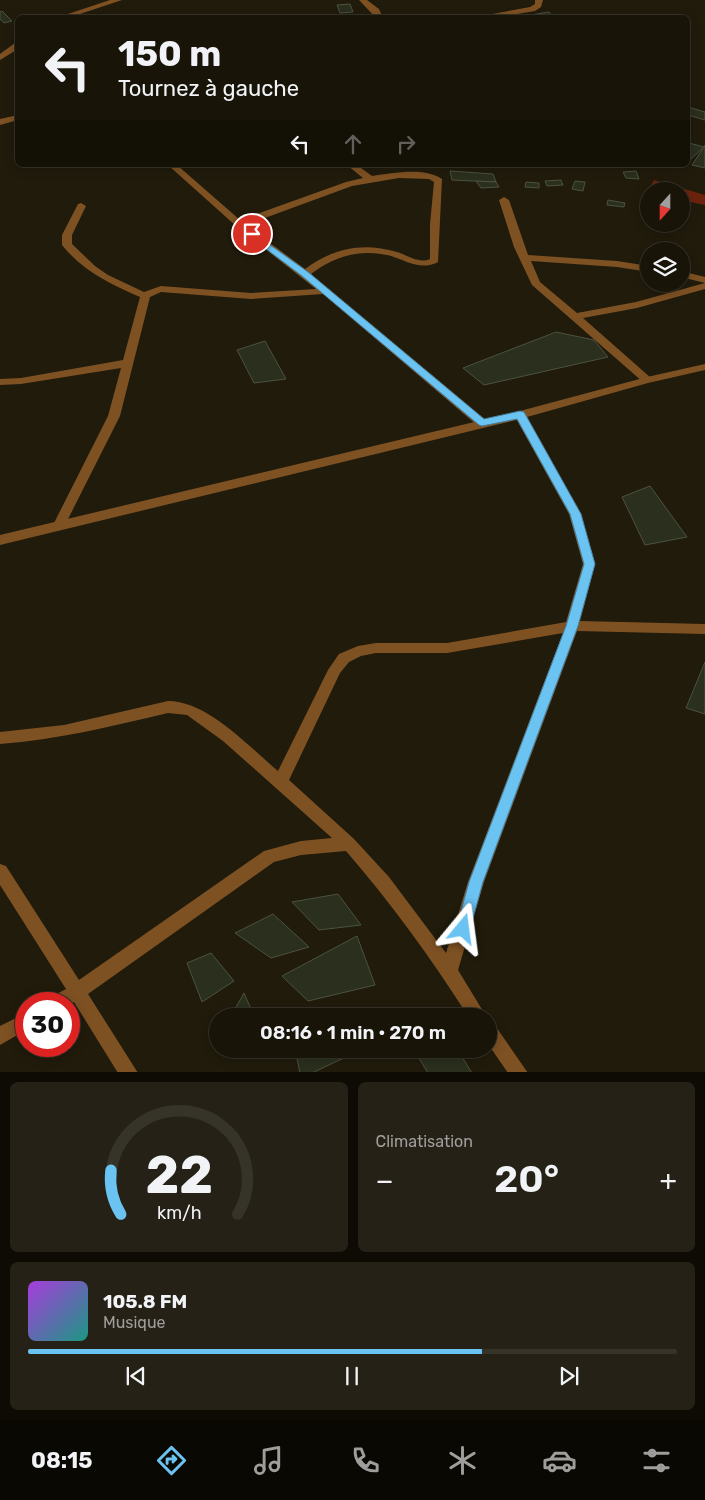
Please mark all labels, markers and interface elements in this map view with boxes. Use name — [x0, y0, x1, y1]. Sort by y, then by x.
text: 150 m — [118, 33, 221, 75]
icon: left — [35, 35, 100, 100]
text: Tournez à gauche — [118, 75, 299, 102]
icon: left — [286, 130, 314, 158]
icon: ahead — [339, 130, 367, 158]
icon: right — [392, 130, 420, 158]
north arrow — [640, 182, 690, 232]
map controls — [640, 182, 690, 292]
pin — [231, 213, 273, 255]
icon: arrive — [238, 220, 266, 248]
button: layers — [640, 242, 690, 292]
position arrow — [436, 902, 488, 954]
speed limit sign: 30 — [15, 992, 80, 1057]
text: 08:16 · 1 min · 270 m — [260, 1021, 446, 1044]
text: Climatisation — [376, 1132, 473, 1151]
text: 22 — [145, 1144, 213, 1206]
text: 20° — [494, 1156, 559, 1202]
text: − — [376, 1164, 394, 1197]
text: + — [660, 1164, 677, 1197]
text: km/h — [156, 1202, 201, 1223]
text: 105.8 FM — [103, 1290, 187, 1313]
text: Musique — [103, 1313, 166, 1332]
icon: previous — [122, 1362, 150, 1390]
icon: pause — [338, 1362, 366, 1390]
icon: next — [555, 1362, 583, 1390]
icon: directions — [154, 1443, 189, 1478]
icon: music — [251, 1443, 286, 1478]
icon: phone — [348, 1443, 383, 1478]
icon: climate — [445, 1443, 480, 1478]
icon: car — [542, 1443, 577, 1478]
icon: filters — [639, 1443, 674, 1478]
text: 08:15 — [31, 1447, 92, 1474]

